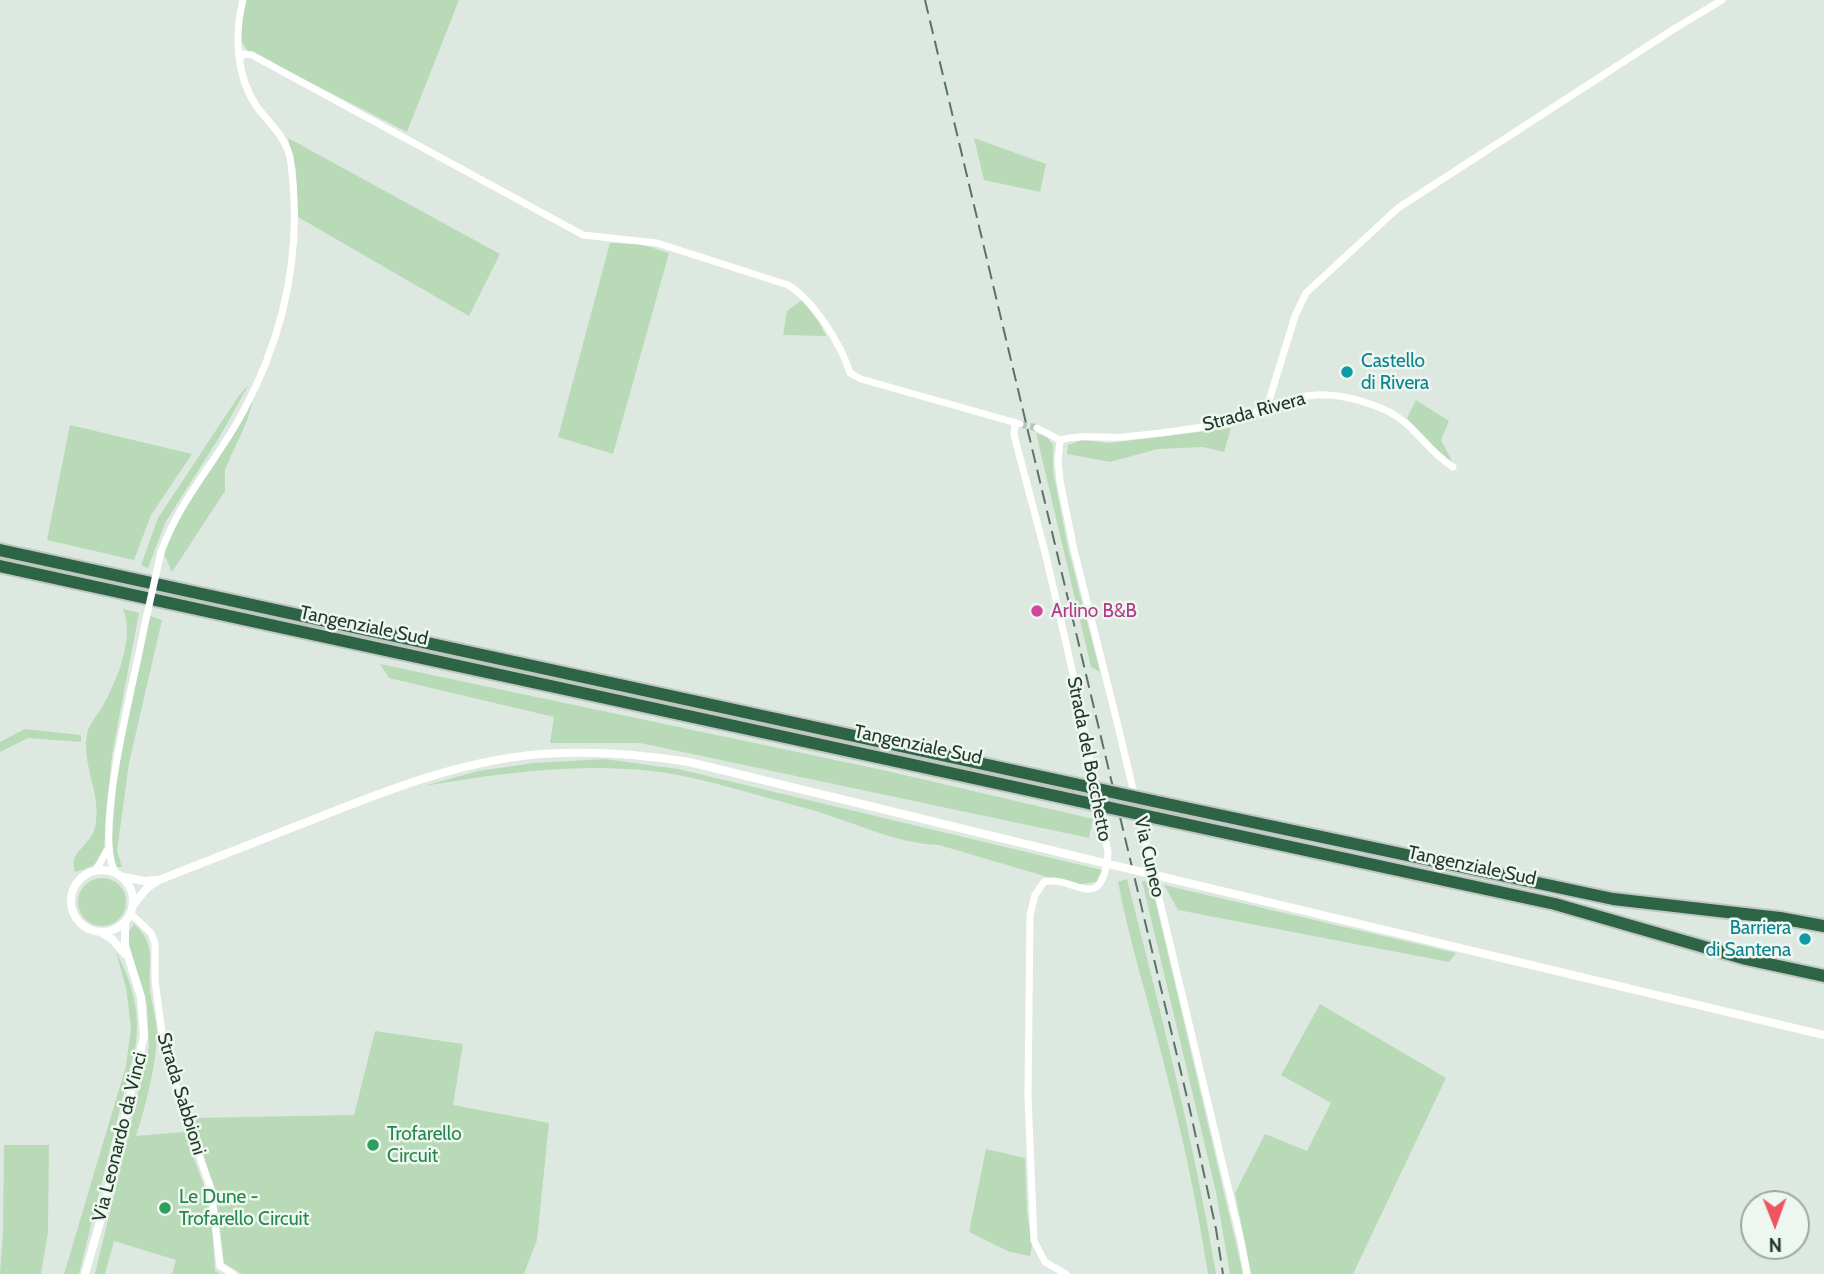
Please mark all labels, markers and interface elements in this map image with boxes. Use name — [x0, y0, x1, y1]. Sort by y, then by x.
place label: Castello di Rivera — [1361, 350, 1429, 394]
marker: Castello di Rivera — [1339, 364, 1355, 380]
street label: Strada Rivera — [1200, 387, 1308, 437]
place label: Arlino B&B — [1051, 600, 1137, 622]
street label: Tangenziale Sud — [298, 601, 430, 651]
marker: Arlino B&B — [1029, 603, 1045, 619]
street label: Strada del Bocchetto — [1062, 675, 1116, 843]
street label: Tangenziale Sud — [852, 720, 984, 770]
street label: Via Cuneo — [1129, 814, 1169, 900]
street label: Tangenziale Sud — [1406, 841, 1538, 891]
place label: Barriera di Santena — [1706, 917, 1791, 961]
marker: Barriera di Santena — [1797, 931, 1813, 947]
street label: Strada Sabbioni — [152, 1030, 210, 1158]
street label: Via Leonardo da Vinci — [88, 1050, 152, 1224]
place label: Trofarello Circuit — [387, 1123, 462, 1167]
marker: Trofarello Circuit — [365, 1137, 381, 1153]
place label: Le Dune - Trofarello Circuit — [179, 1186, 309, 1230]
north arrow — [1740, 1190, 1810, 1260]
marker: Le Dune - Trofarello Circuit — [157, 1200, 173, 1216]
text: N — [1768, 1233, 1782, 1256]

